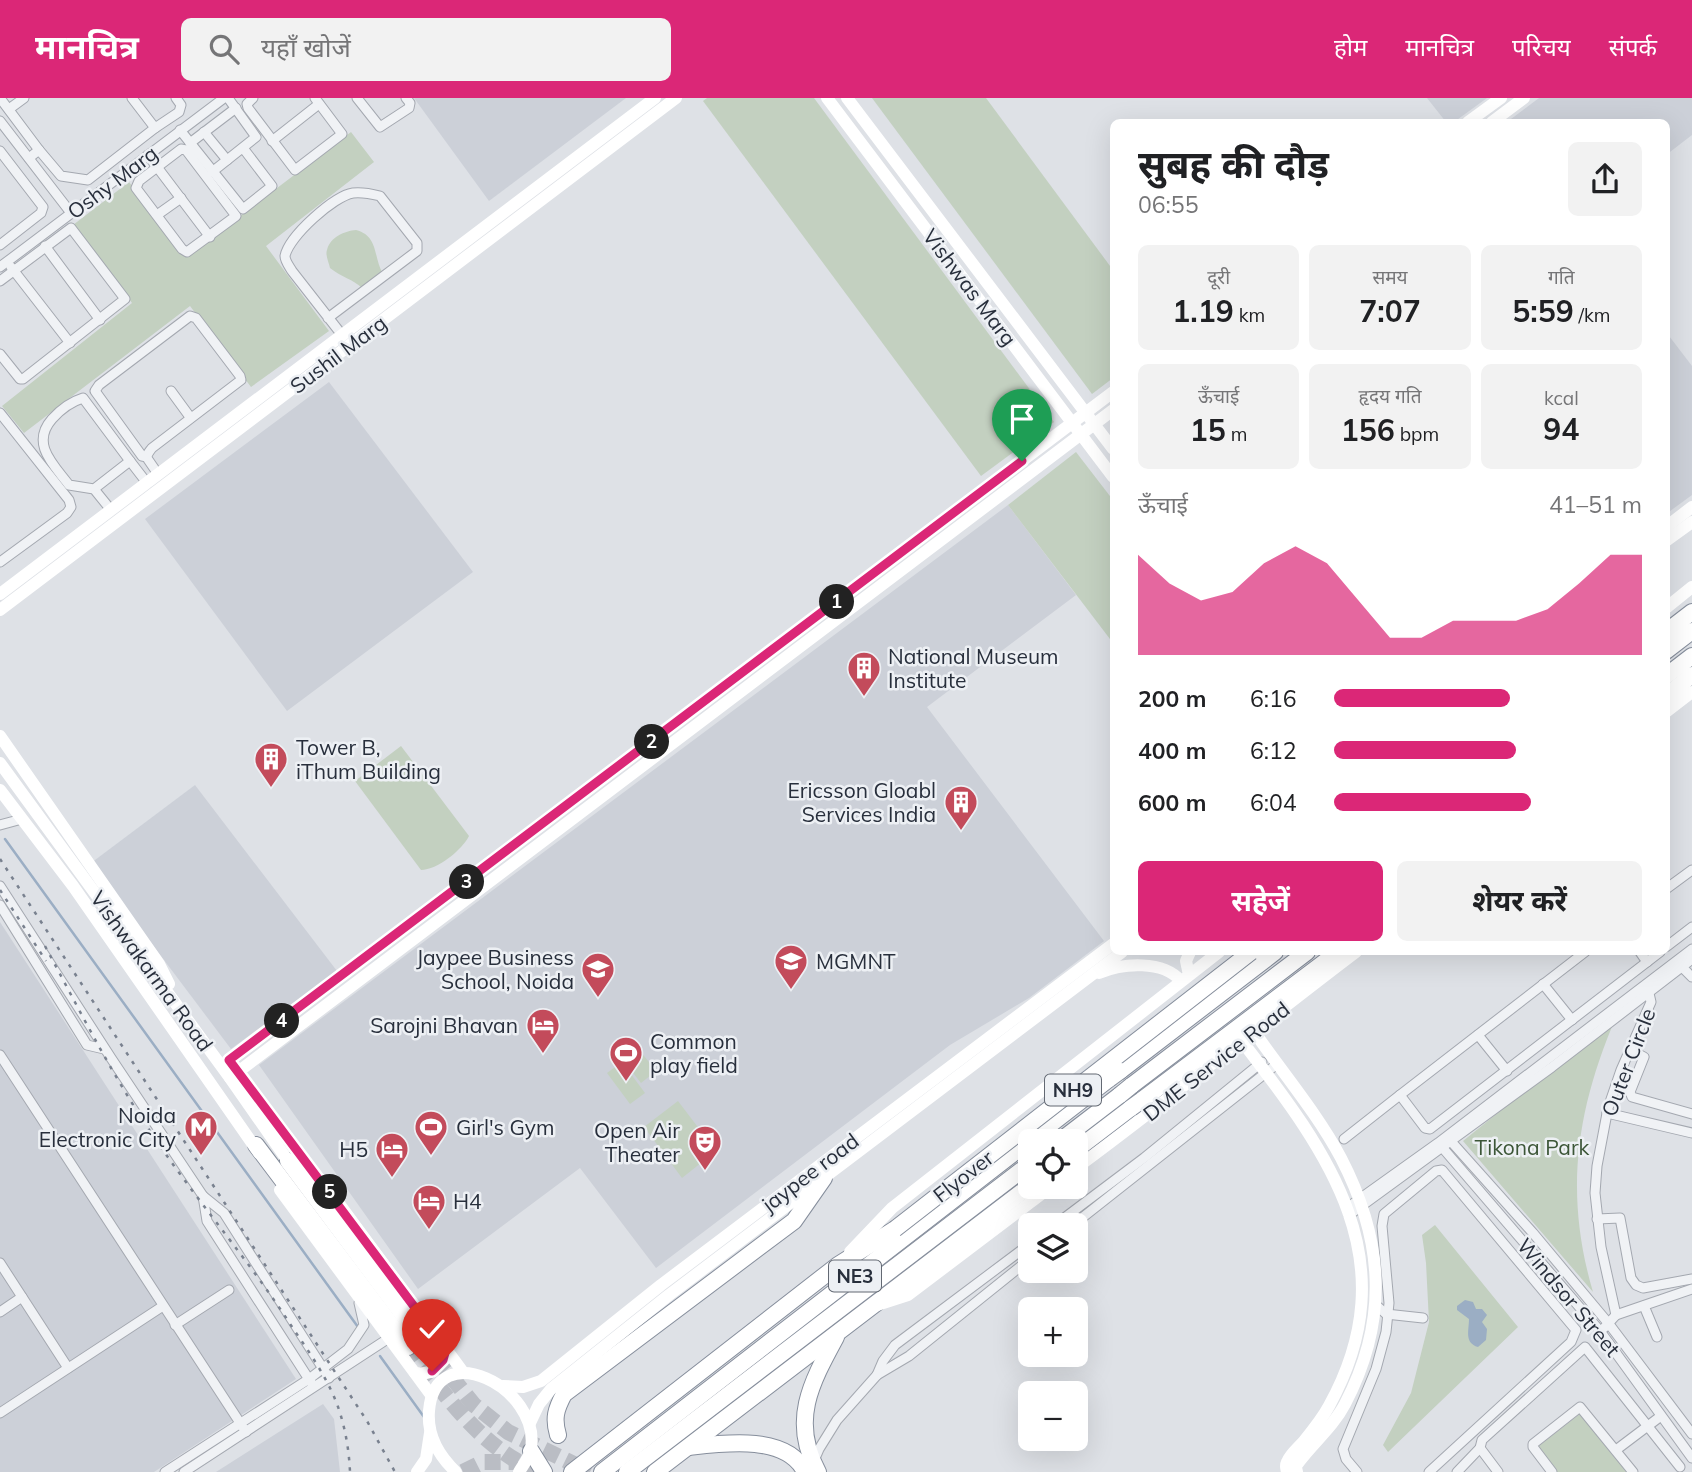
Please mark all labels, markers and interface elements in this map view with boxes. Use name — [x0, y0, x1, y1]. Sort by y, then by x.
search box — [181, 18, 671, 81]
text: मानचित्र — [35, 26, 139, 67]
icon: search — [205, 30, 243, 68]
text: यहाँ खोजें — [261, 31, 351, 64]
text: होम — [1334, 32, 1367, 62]
text: मानचित्र — [1405, 32, 1474, 62]
text: परिचय — [1512, 32, 1571, 62]
text: संपर्क — [1609, 32, 1657, 62]
street label: Oshy Marg — [62, 140, 162, 224]
text: सुबह की दौड़ — [1138, 140, 1329, 188]
button: share — [1568, 142, 1642, 216]
text: 06:55 — [1138, 190, 1198, 219]
street label: Vishwas Marg — [918, 223, 1022, 351]
text: दूरी — [1207, 265, 1230, 289]
text: समय — [1372, 265, 1408, 289]
text: गति — [1548, 265, 1575, 289]
text: 1.19 — [1172, 292, 1234, 330]
text: 7:07 — [1359, 292, 1421, 330]
text: 5:59 — [1512, 292, 1574, 330]
text: km — [1234, 303, 1265, 327]
text: /km — [1574, 303, 1610, 327]
street label: Sushil Marg — [285, 309, 391, 399]
text: ऊँचाई — [1198, 384, 1239, 408]
text: हृदय गति — [1359, 384, 1421, 408]
text: kcal — [1544, 386, 1579, 410]
pin — [992, 389, 1052, 461]
icon: arrive — [1003, 400, 1041, 438]
text: 94 — [1543, 410, 1579, 448]
text: 15 — [1190, 411, 1226, 449]
text: 156 — [1341, 411, 1395, 449]
text: m — [1226, 422, 1247, 446]
text: bpm — [1395, 422, 1439, 446]
text: ऊँचाई — [1138, 490, 1188, 519]
text: 41–51 m — [1549, 490, 1642, 519]
pin: 1 — [820, 584, 854, 620]
text: 1 — [831, 589, 842, 613]
place label: National Museum Institute — [888, 643, 1059, 693]
building icon: National Museum Institute — [845, 649, 883, 698]
text: 200 m — [1138, 684, 1206, 713]
text: 6:16 — [1250, 684, 1297, 713]
pin: 2 — [634, 724, 670, 760]
text: 2 — [646, 729, 657, 753]
place label: Tower B, iThum Building — [296, 734, 441, 784]
text: 400 m — [1138, 736, 1206, 765]
text: 6:12 — [1250, 736, 1297, 765]
building icon: Tower B, iThum Building — [252, 740, 290, 789]
place label: Ericsson Gloabl Services India — [787, 777, 936, 827]
building icon: Ericsson Gloabl Services India — [942, 783, 980, 832]
text: 600 m — [1138, 788, 1206, 817]
text: 6:04 — [1250, 788, 1297, 817]
button: सहेजें — [1138, 861, 1383, 941]
button: शेयर करें — [1397, 861, 1642, 941]
pin: 3 — [449, 864, 484, 900]
text: 3 — [461, 869, 472, 893]
street label: Vishwakarma Road — [85, 886, 219, 1056]
school or university icon: MGMNT — [772, 942, 810, 991]
place label: Jaypee Business School, Noida — [416, 944, 574, 994]
place label: MGMNT — [816, 948, 896, 974]
school or university icon: Jaypee Business School, Noida — [579, 950, 617, 999]
street label: DME Service Road — [1137, 996, 1295, 1126]
pin: 4 — [264, 1004, 300, 1038]
street label: Outer Circle — [1595, 1004, 1661, 1120]
hotel icon: Sarojni Bhavan — [524, 1006, 562, 1055]
text: 4 — [276, 1008, 287, 1032]
place label: Sarojni Bhavan — [370, 1012, 518, 1038]
place label: Common play field — [650, 1028, 738, 1078]
sports icon: Common play field — [607, 1034, 645, 1083]
road number: NH9 — [1045, 1074, 1101, 1106]
place label: Noida Electronic City — [39, 1102, 176, 1152]
metro station icon: Noida Electronic City — [182, 1108, 220, 1157]
sports icon: Girl's Gym — [412, 1108, 450, 1157]
place label: Girl's Gym — [456, 1114, 554, 1140]
place label: Open Air Theater — [594, 1117, 680, 1167]
theatre icon: Open Air Theater — [686, 1123, 724, 1172]
street label: jaypee road — [755, 1127, 863, 1218]
map controls — [1018, 1129, 1088, 1451]
button: locate — [1018, 1129, 1088, 1199]
hotel icon: H5 — [373, 1130, 411, 1179]
park label: Tikona Park — [1475, 1134, 1590, 1160]
place label: H5 — [339, 1136, 368, 1162]
street label: Flyover — [928, 1144, 999, 1208]
pin: 5 — [312, 1174, 348, 1210]
text: 5 — [324, 1179, 335, 1203]
hotel icon: H4 — [410, 1182, 448, 1231]
place label: H4 — [453, 1188, 482, 1214]
button: layers — [1018, 1213, 1088, 1283]
street label: Windsor Street — [1512, 1232, 1626, 1362]
road number: NE3 — [829, 1260, 881, 1292]
button: + — [1018, 1297, 1088, 1367]
pin — [402, 1299, 462, 1371]
icon: check — [413, 1310, 451, 1348]
button: − — [1018, 1381, 1088, 1451]

